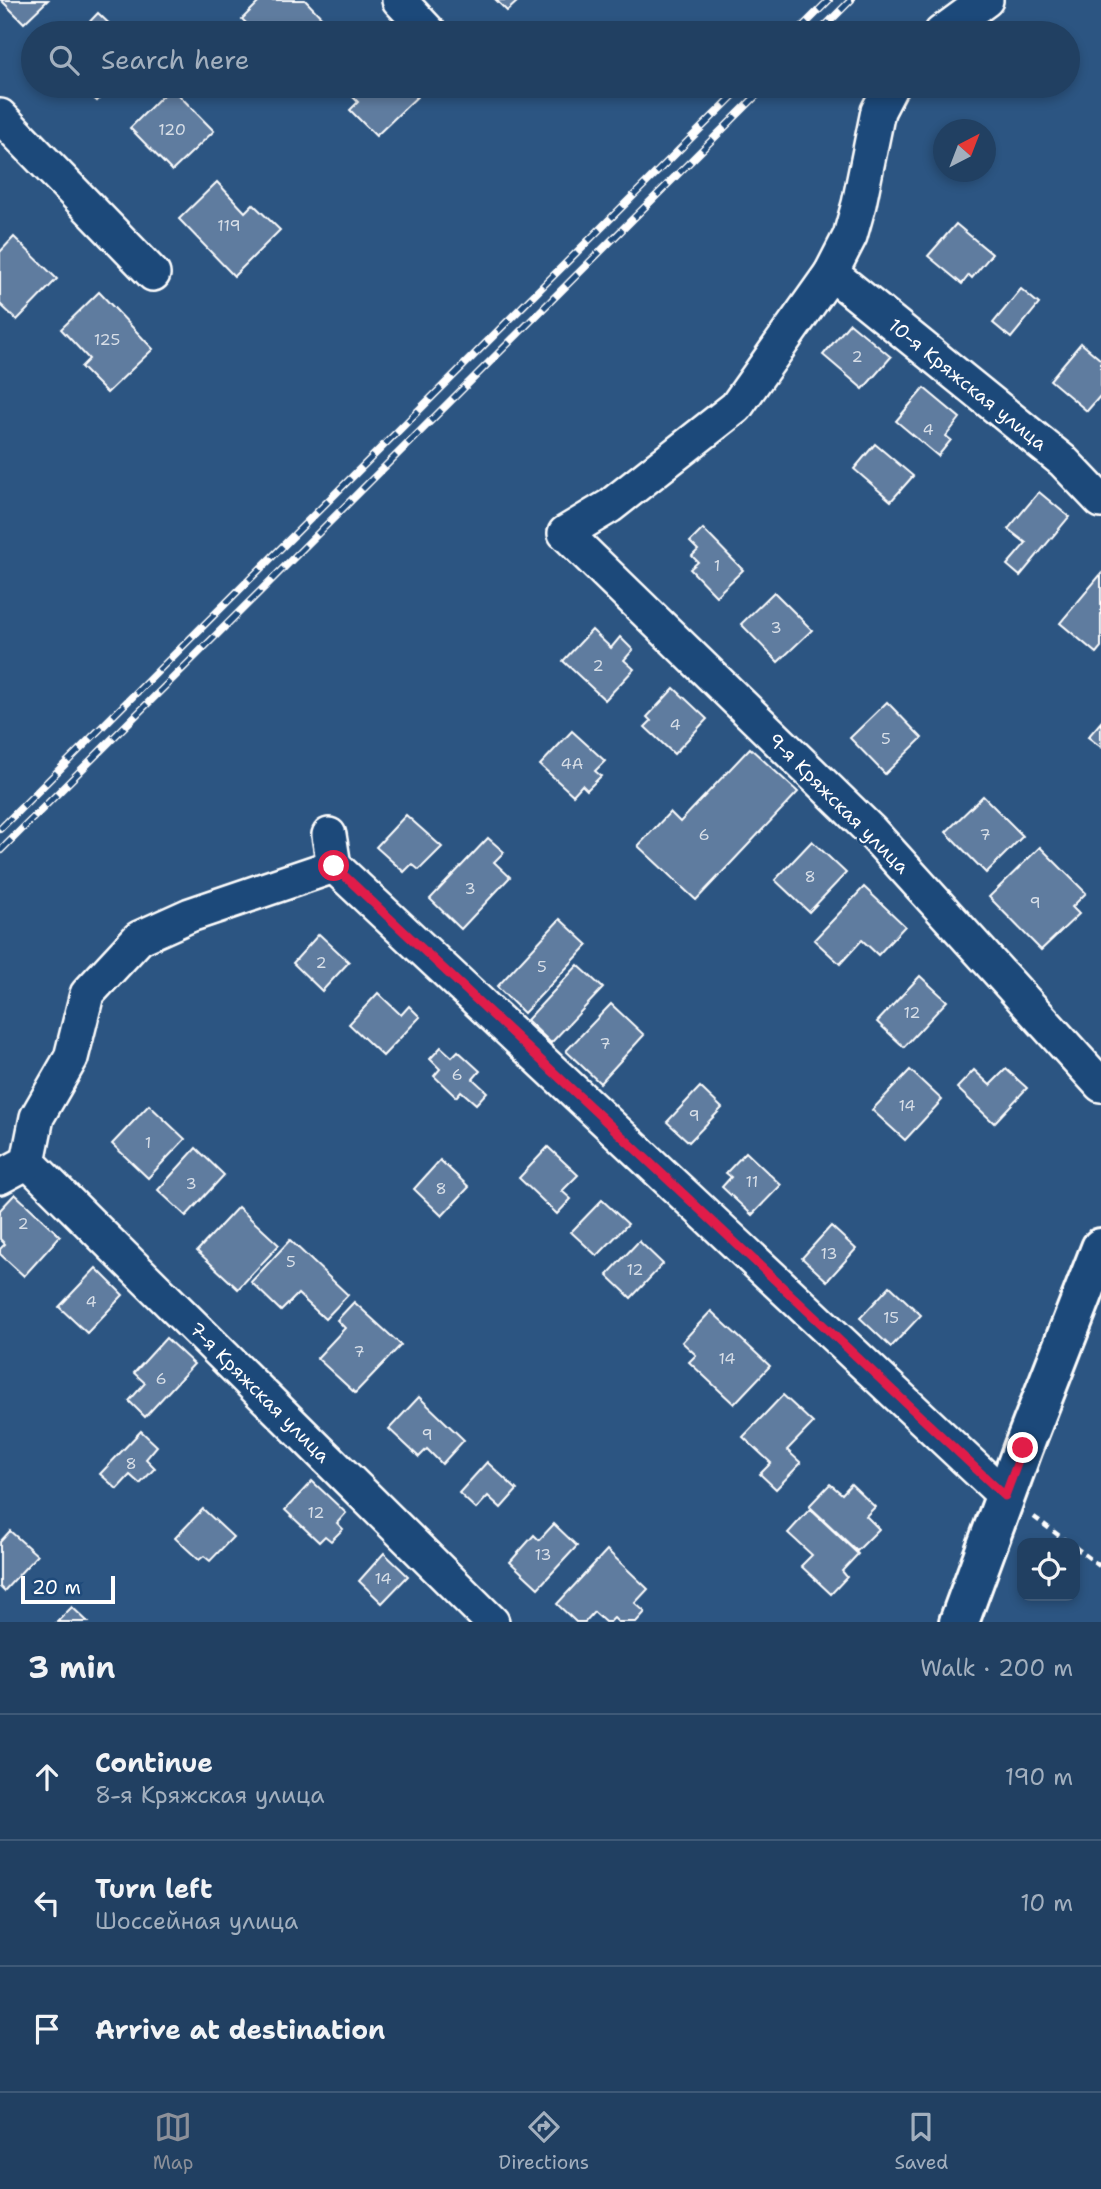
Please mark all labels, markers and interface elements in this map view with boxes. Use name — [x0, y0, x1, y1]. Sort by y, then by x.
search box — [21, 21, 1080, 98]
icon: search — [45, 41, 83, 79]
text: Search here — [101, 42, 250, 77]
house number: 120 — [158, 119, 186, 140]
north arrow — [933, 119, 996, 182]
house number: 119 — [217, 215, 241, 236]
street label: 10-я Кряжская улица — [883, 313, 1052, 456]
house number: 125 — [94, 329, 120, 350]
house number: 2 — [851, 346, 863, 367]
house number: 4 — [922, 419, 934, 440]
house number: 1 — [714, 555, 720, 576]
house number: 3 — [770, 617, 782, 638]
house number: 2 — [592, 655, 604, 676]
house number: 4 — [669, 714, 681, 735]
street label: 9-я Кряжская улица — [763, 728, 915, 879]
house number: 5 — [881, 728, 891, 749]
house number: 4А — [561, 753, 583, 774]
house number: 6 — [698, 824, 710, 845]
house number: 7 — [979, 824, 991, 845]
route start — [318, 850, 349, 881]
house number: 8 — [804, 866, 816, 887]
house number: 3 — [464, 878, 476, 899]
house number: 9 — [1029, 892, 1041, 913]
house number: 2 — [315, 952, 327, 973]
house number: 5 — [537, 956, 547, 977]
house number: 12 — [903, 1002, 921, 1023]
house number: 7 — [599, 1033, 611, 1054]
house number: 6 — [451, 1064, 463, 1085]
house number: 14 — [898, 1095, 916, 1116]
house number: 9 — [688, 1105, 700, 1126]
house number: 1 — [145, 1132, 151, 1153]
house number: 11 — [746, 1171, 758, 1192]
house number: 3 — [185, 1173, 197, 1194]
house number: 8 — [435, 1178, 447, 1199]
house number: 2 — [17, 1213, 29, 1234]
house number: 13 — [820, 1243, 838, 1264]
house number: 5 — [286, 1251, 296, 1272]
house number: 12 — [626, 1259, 644, 1280]
house number: 4 — [85, 1291, 97, 1312]
house number: 15 — [883, 1307, 899, 1328]
street label: 7-я Кряжская улица — [184, 1317, 336, 1468]
house number: 7 — [353, 1341, 365, 1362]
house number: 14 — [718, 1348, 736, 1369]
house number: 6 — [155, 1368, 167, 1389]
house number: 9 — [421, 1424, 433, 1445]
route end — [1007, 1432, 1038, 1463]
house number: 8 — [125, 1453, 137, 1474]
house number: 12 — [307, 1502, 325, 1523]
map controls — [1017, 1538, 1080, 1601]
button: locate — [1017, 1538, 1080, 1601]
house number: 13 — [534, 1544, 552, 1565]
house number: 14 — [374, 1568, 392, 1589]
scale bar — [21, 1573, 116, 1605]
text: 20 m — [32, 1575, 81, 1600]
text: 3 min — [28, 1647, 115, 1688]
text: Walk · 200 m — [920, 1653, 1073, 1683]
text: Continue — [95, 1745, 213, 1780]
icon: ahead — [28, 1758, 66, 1796]
text: 190 m — [1005, 1762, 1073, 1792]
text: 8-я Кряжская улица — [95, 1780, 324, 1810]
text: Turn left — [95, 1871, 212, 1906]
icon: left — [28, 1884, 66, 1922]
text: 10 m — [1020, 1888, 1073, 1918]
text: Шоссейная улица — [95, 1906, 298, 1936]
icon: arrive — [28, 2010, 66, 2048]
text: Arrive at destination — [95, 2012, 385, 2047]
tab: Map — [153, 2108, 193, 2175]
tab: Directions — [499, 2108, 589, 2175]
tab: Saved — [894, 2108, 948, 2175]

